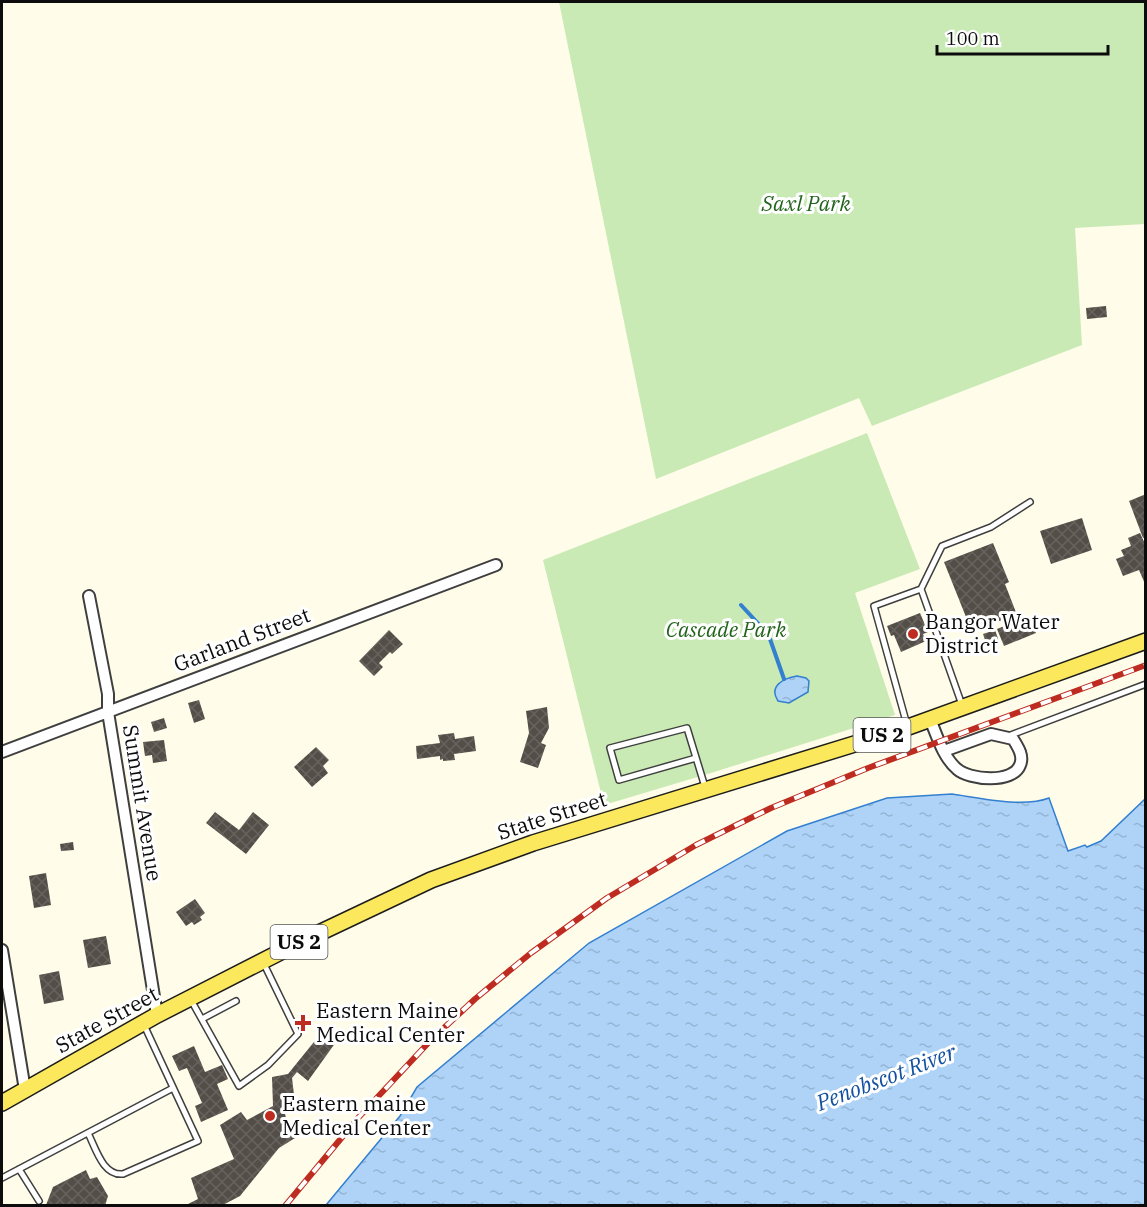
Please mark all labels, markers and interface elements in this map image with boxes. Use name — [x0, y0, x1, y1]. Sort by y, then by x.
scale bar — [937, 18, 1108, 56]
text: 100 m — [946, 27, 1000, 50]
park label: Saxl Park — [760, 189, 851, 217]
street label: Garland Street — [169, 600, 314, 678]
place label: Bangor Water District — [925, 607, 1060, 659]
park label: Cascade Park — [666, 615, 787, 643]
marker: Bangor Water District — [906, 627, 920, 641]
road number: US 2 — [854, 718, 910, 752]
street label: Summit Avenue — [117, 723, 169, 883]
street label: State Street — [493, 784, 610, 846]
road number: US 2 — [270, 925, 328, 959]
street label: State Street — [50, 979, 163, 1059]
place label: Eastern Maine Medical Center — [316, 996, 465, 1048]
marker: Eastern Maine Medical Center — [294, 1014, 312, 1032]
water label: Penobscot River — [811, 1036, 961, 1117]
place label: Eastern maine Medical Center — [282, 1089, 431, 1141]
marker: Eastern maine Medical Center — [263, 1109, 277, 1123]

